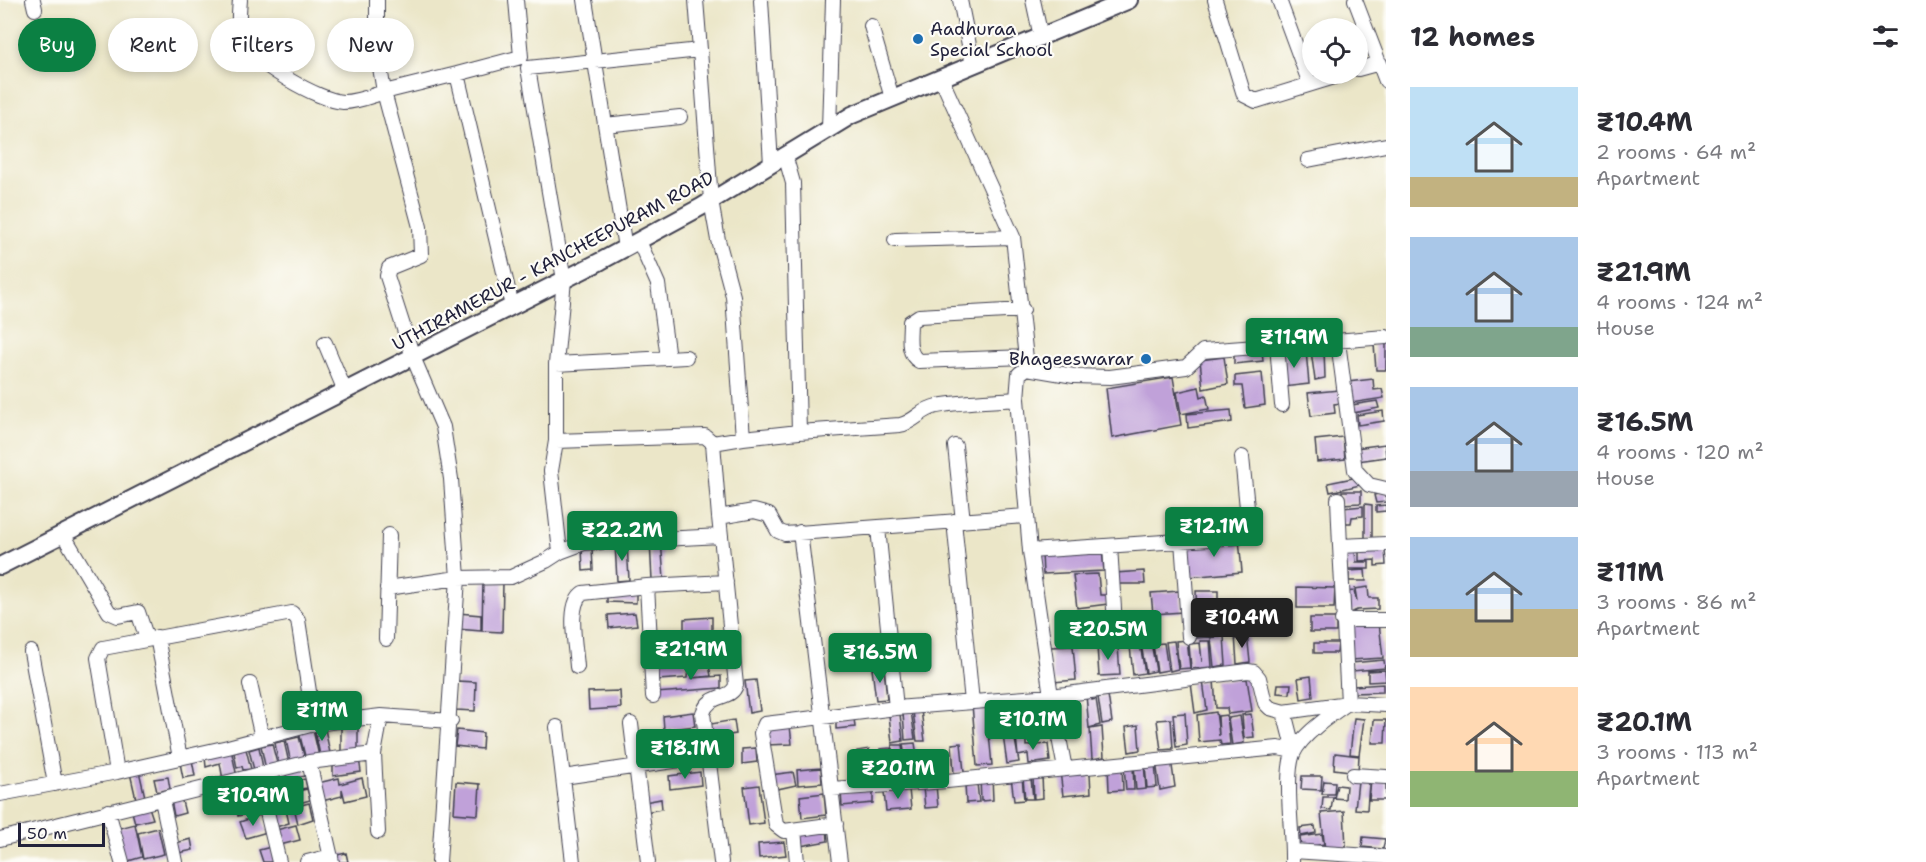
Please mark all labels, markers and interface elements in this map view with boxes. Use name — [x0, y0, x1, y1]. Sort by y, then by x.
place label: Aadhuraa Special School — [930, 17, 1053, 62]
chip: Buy — [18, 18, 96, 72]
chip: Rent — [108, 18, 198, 72]
chip: Filters — [210, 18, 315, 72]
chip: New — [327, 18, 414, 72]
map controls — [1302, 18, 1368, 84]
button: locate — [1302, 18, 1368, 84]
text: 12 homes — [1410, 19, 1535, 54]
icon: filters — [1869, 20, 1902, 53]
marker: Aadhuraa Special School — [911, 32, 925, 46]
text: ₹10.4M — [1596, 104, 1693, 139]
icon: home — [1458, 111, 1530, 183]
text: 2 rooms · 64 m² — [1596, 139, 1756, 165]
text: Apartment — [1596, 165, 1700, 191]
street label: UTHIRAMERUR - KANCHEEPURAM ROAD — [388, 166, 718, 356]
text: ₹21.9M — [1596, 254, 1691, 289]
icon: home — [1458, 261, 1530, 333]
text: 4 rooms · 124 m² — [1596, 289, 1763, 315]
text: House — [1596, 315, 1655, 341]
pin: ₹11.9M — [1245, 318, 1343, 369]
text: ₹11.9M — [1260, 324, 1328, 350]
place label: Bhageeswarar — [1009, 347, 1134, 371]
marker: Bhageeswarar — [1139, 352, 1153, 366]
text: ₹16.5M — [1596, 404, 1693, 439]
icon: home — [1458, 411, 1530, 483]
text: 4 rooms · 120 m² — [1596, 439, 1764, 465]
text: House — [1596, 465, 1655, 491]
pin: ₹12.1M — [1165, 507, 1263, 558]
pin: ₹22.2M — [573, 511, 671, 562]
text: ₹12.1M — [1179, 513, 1249, 539]
text: ₹22.2M — [581, 517, 663, 543]
text: ₹11M — [1596, 554, 1664, 589]
icon: home — [1458, 561, 1530, 633]
text: 3 rooms · 86 m² — [1596, 589, 1756, 615]
pin: ₹10.4M — [1193, 598, 1291, 649]
text: ₹10.4M — [1205, 604, 1279, 630]
pin: ₹20.5M — [1059, 610, 1157, 661]
text: Apartment — [1596, 615, 1700, 641]
text: ₹20.5M — [1068, 616, 1148, 642]
pin: ₹21.9M — [642, 630, 740, 681]
pin: ₹16.5M — [831, 633, 929, 684]
text: ₹21.9M — [654, 636, 728, 662]
text: ₹16.5M — [843, 639, 917, 665]
pin: ₹11M — [286, 691, 358, 742]
text: ₹11M — [296, 697, 348, 723]
pin: ₹10.1M — [984, 700, 1082, 751]
text: ₹20.1M — [1596, 704, 1692, 739]
text: ₹10.1M — [999, 706, 1067, 732]
icon: home — [1458, 711, 1530, 783]
pin: ₹18.1M — [636, 729, 734, 780]
text: ₹18.1M — [650, 735, 720, 761]
text: 3 rooms · 113 m² — [1596, 739, 1758, 765]
pin: ₹20.1M — [849, 749, 947, 800]
text: ₹20.1M — [861, 755, 935, 781]
text: Apartment — [1596, 765, 1700, 791]
pin: ₹10.9M — [204, 776, 302, 827]
text: ₹10.9M — [216, 782, 290, 808]
scale bar — [18, 820, 105, 848]
text: 50 m — [27, 823, 67, 844]

